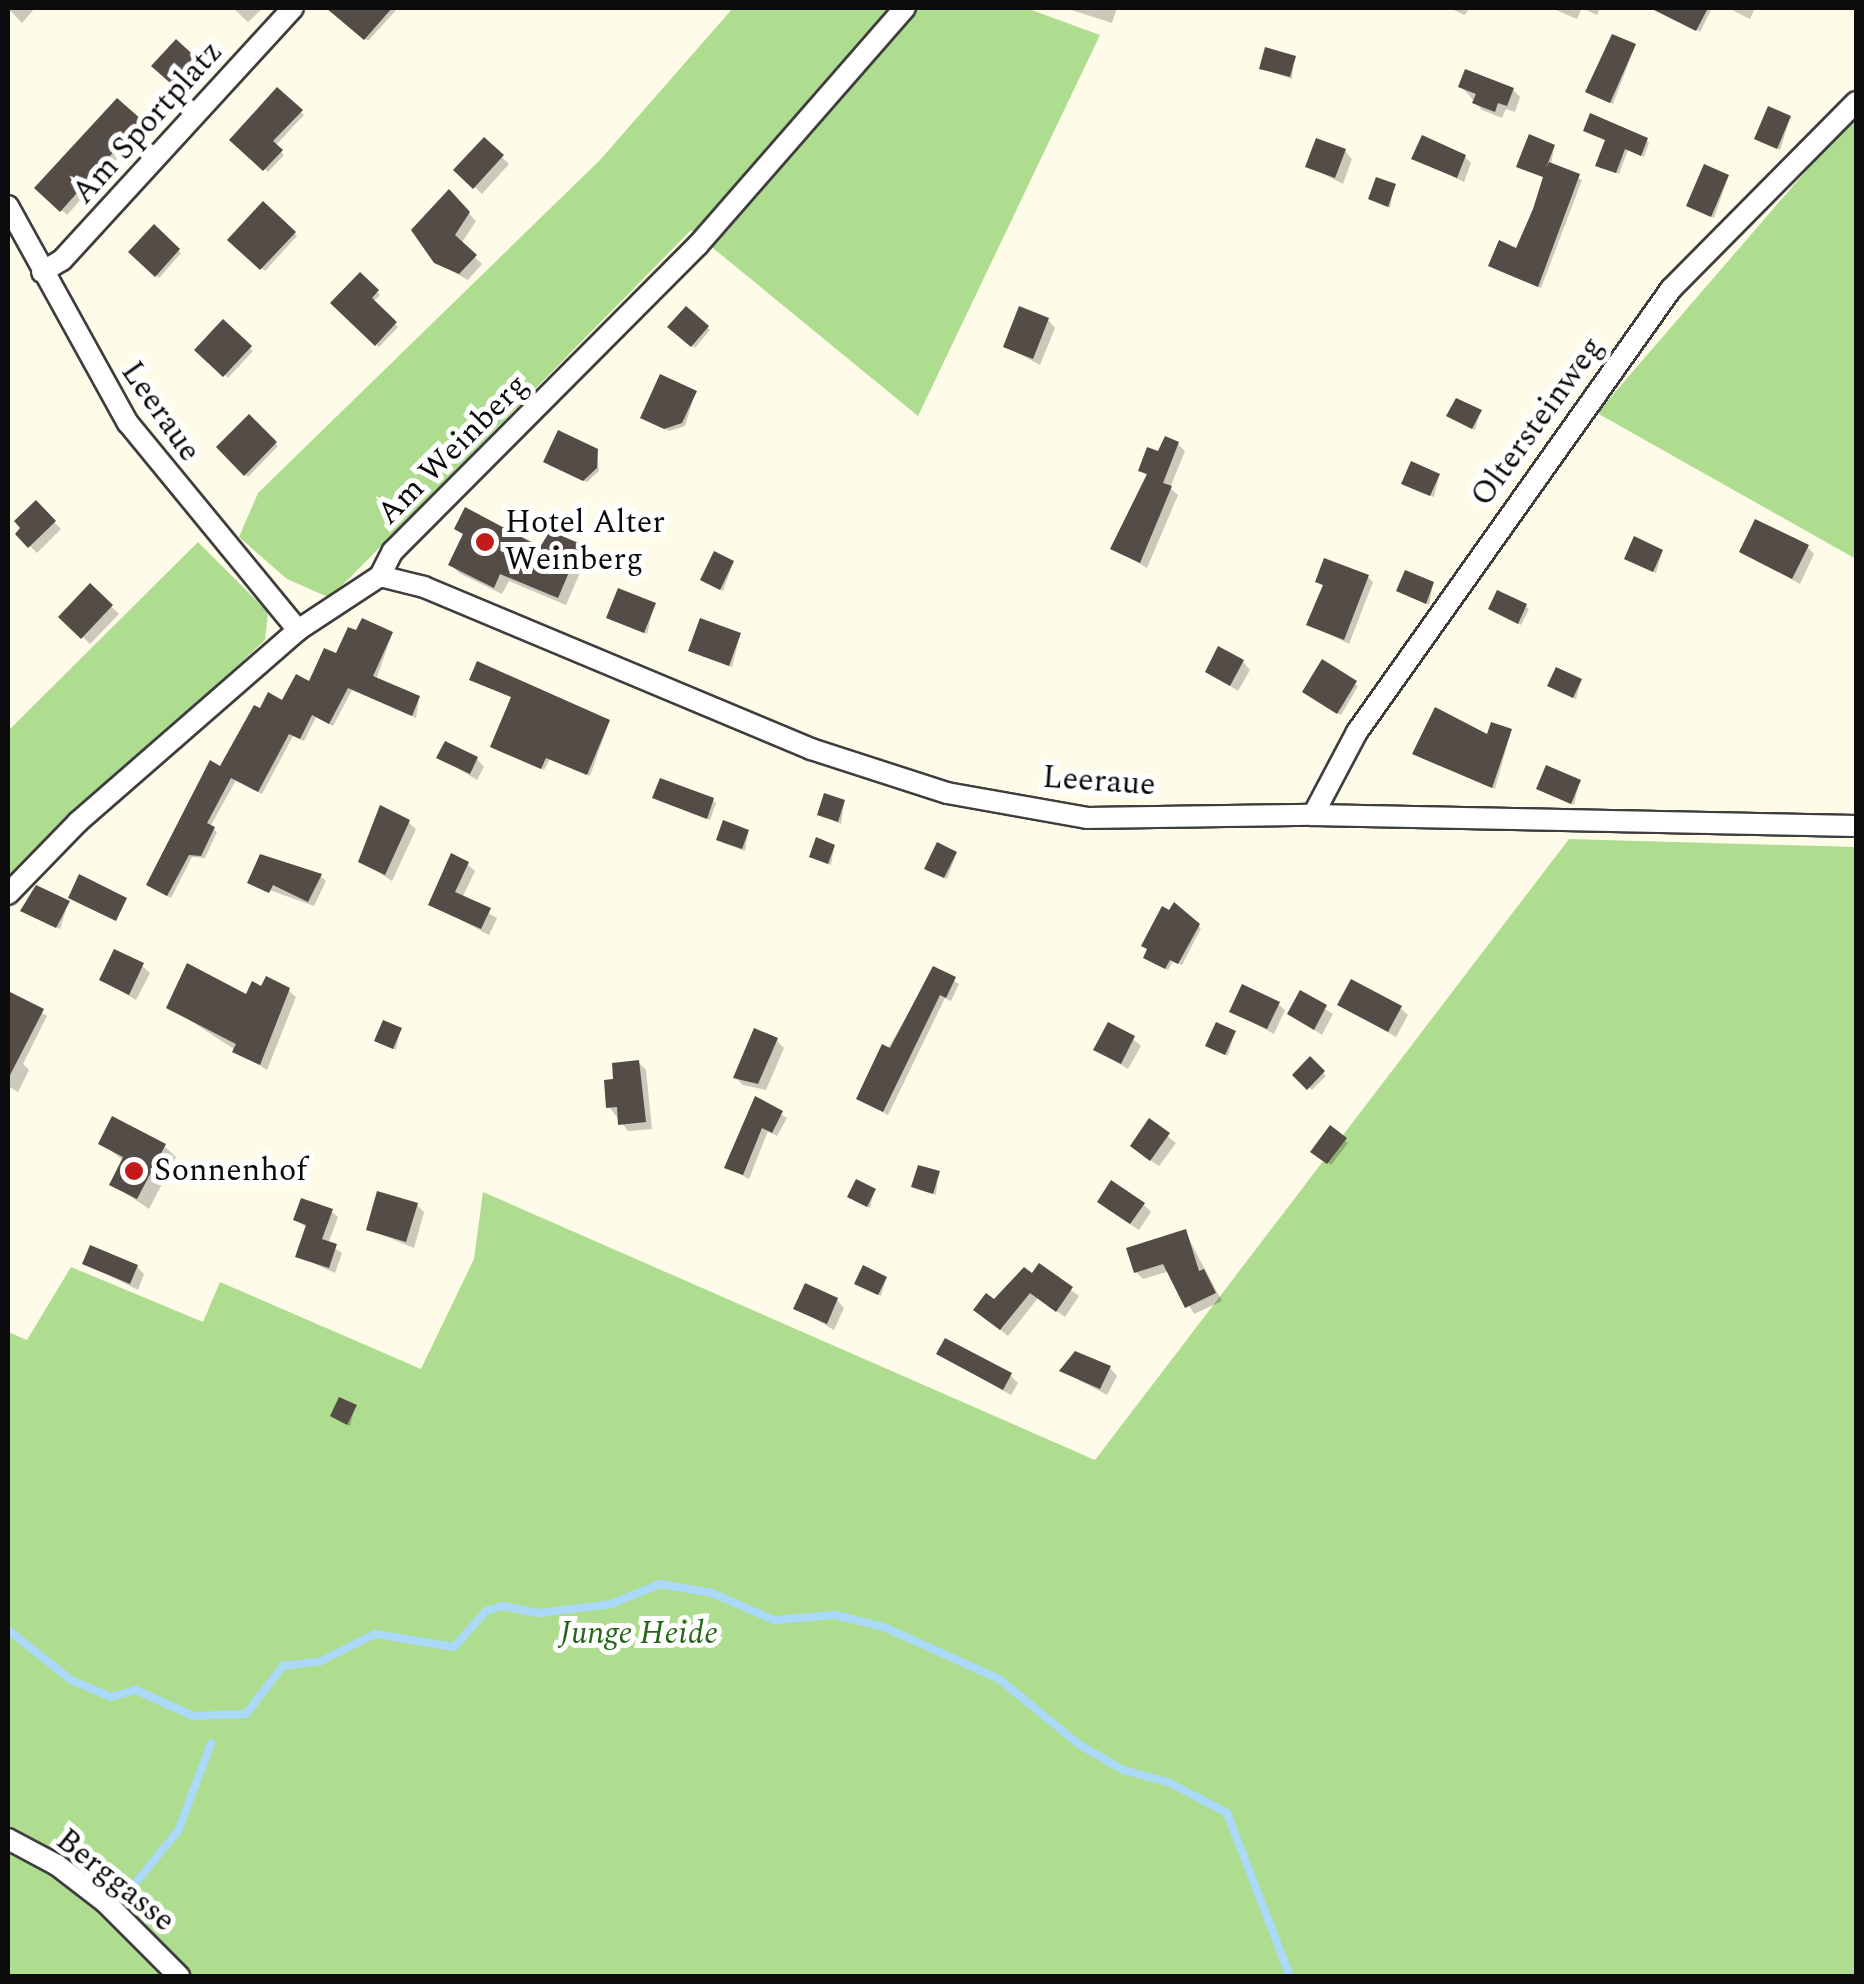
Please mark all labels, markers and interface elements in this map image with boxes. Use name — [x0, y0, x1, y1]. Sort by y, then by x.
street label: Am Sportplatz — [65, 33, 231, 213]
street label: Oltersteinweg — [1464, 330, 1612, 514]
street label: Leeraue — [112, 355, 208, 469]
street label: Am Weinberg — [369, 366, 537, 534]
place label: Hotel Alter Weinberg — [505, 505, 665, 580]
marker: Hotel Alter Weinberg — [474, 531, 496, 553]
street label: Leeraue — [1041, 759, 1157, 805]
place label: Sonnenhof — [154, 1152, 307, 1190]
marker: Sonnenhof — [123, 1160, 145, 1182]
park label: Junge Heide — [560, 1615, 718, 1653]
street label: Berggasse — [48, 1821, 182, 1941]

